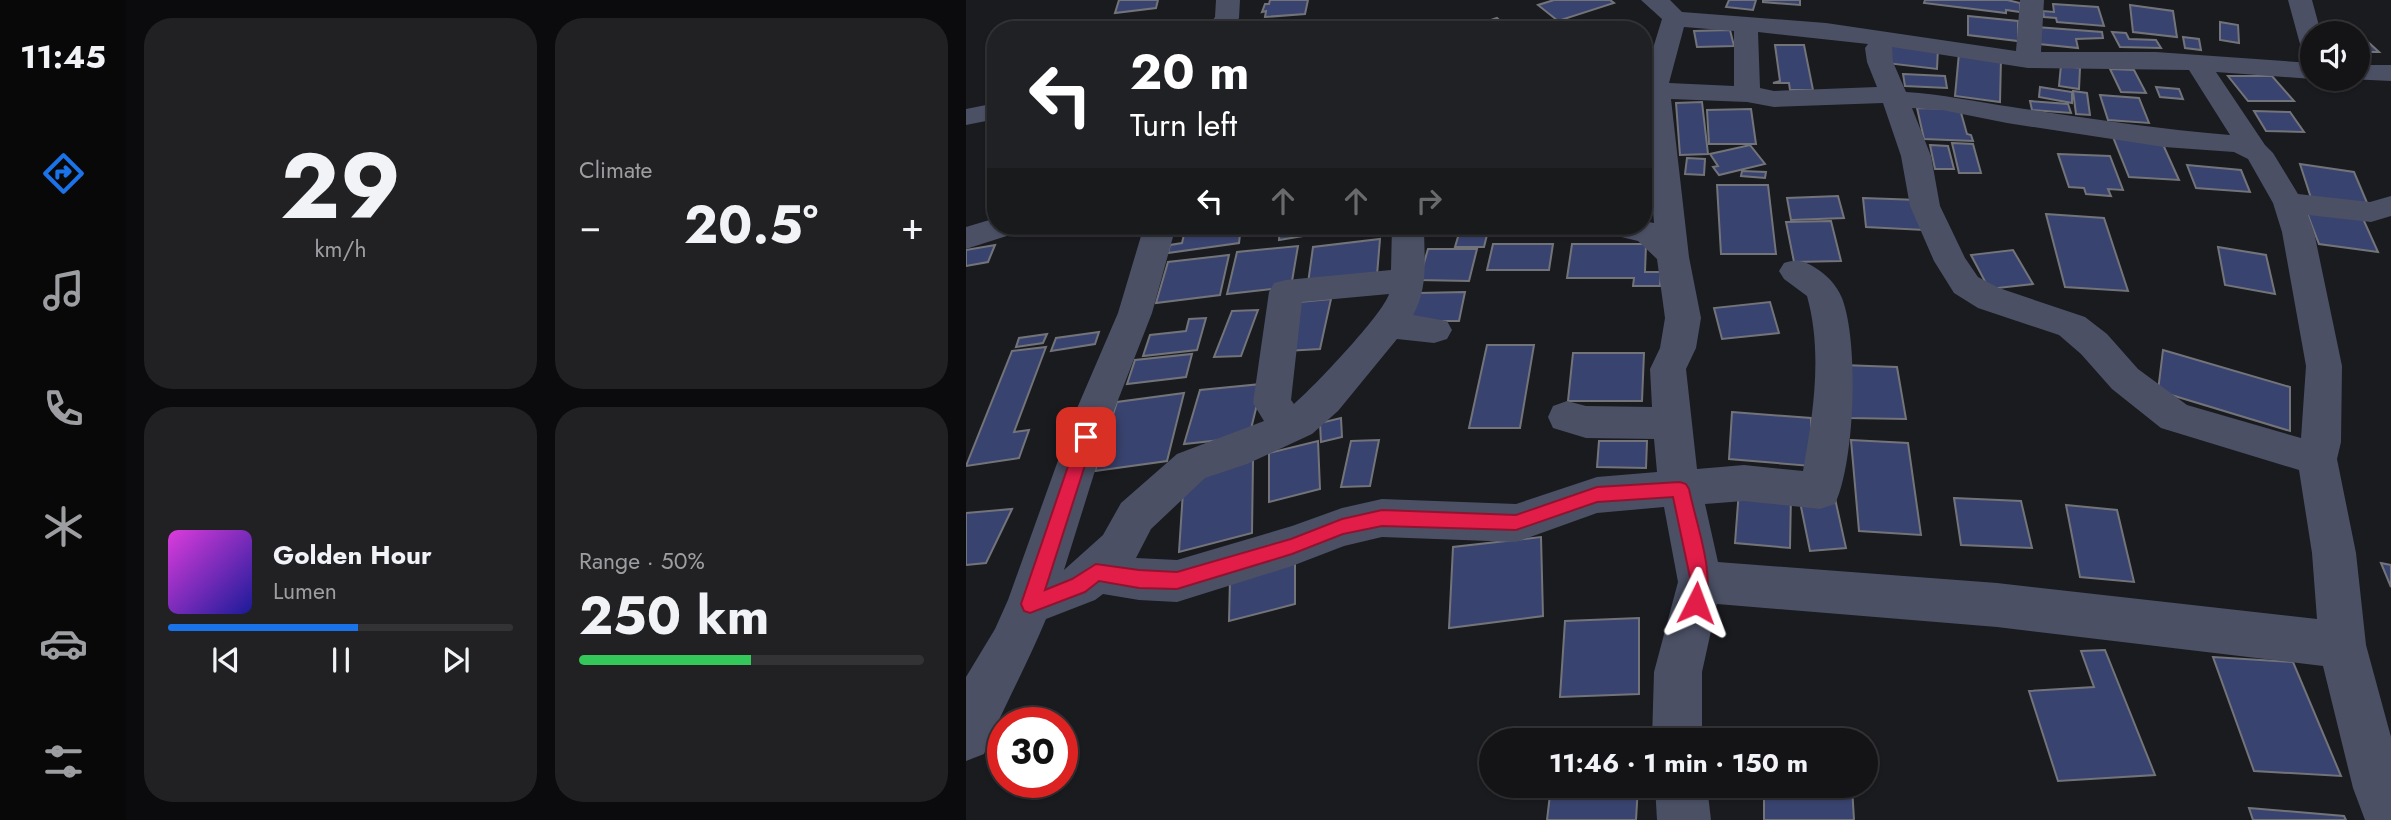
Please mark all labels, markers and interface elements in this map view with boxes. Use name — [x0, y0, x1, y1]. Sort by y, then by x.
map controls — [2300, 21, 2370, 91]
button: sound — [2300, 21, 2370, 91]
text: 11:45 — [20, 34, 106, 80]
text: 20 m — [1130, 37, 1249, 107]
icon: left — [1015, 49, 1106, 140]
text: Turn left — [1130, 102, 1237, 148]
text: 29 — [280, 121, 401, 252]
icon: directions — [39, 149, 88, 198]
text: Climate — [579, 153, 652, 187]
icon: left — [1191, 182, 1229, 220]
icon: ahead — [1264, 182, 1302, 220]
icon: ahead — [1337, 182, 1375, 220]
icon: right — [1410, 182, 1448, 220]
text: 20.5° — [684, 187, 818, 263]
text: − — [579, 198, 601, 253]
text: + — [901, 198, 924, 253]
text: km/h — [315, 232, 366, 266]
icon: music — [39, 266, 88, 315]
icon: phone — [39, 384, 88, 433]
pin — [1056, 407, 1116, 467]
icon: arrive — [1067, 418, 1105, 456]
icon: climate — [39, 502, 88, 551]
text: Golden Hour — [273, 536, 432, 574]
text: Range · 50% — [579, 544, 705, 578]
position arrow — [1659, 566, 1733, 640]
text: Lumen — [273, 574, 337, 608]
text: 250 km — [579, 578, 769, 654]
icon: car — [39, 619, 88, 668]
icon: previous — [207, 641, 245, 679]
icon: pause — [322, 641, 360, 679]
icon: next — [437, 641, 475, 679]
speed limit sign: 30 — [987, 707, 1078, 798]
icon: filters — [39, 737, 88, 786]
text: 11:46 · 1 min · 150 m — [1549, 744, 1808, 782]

